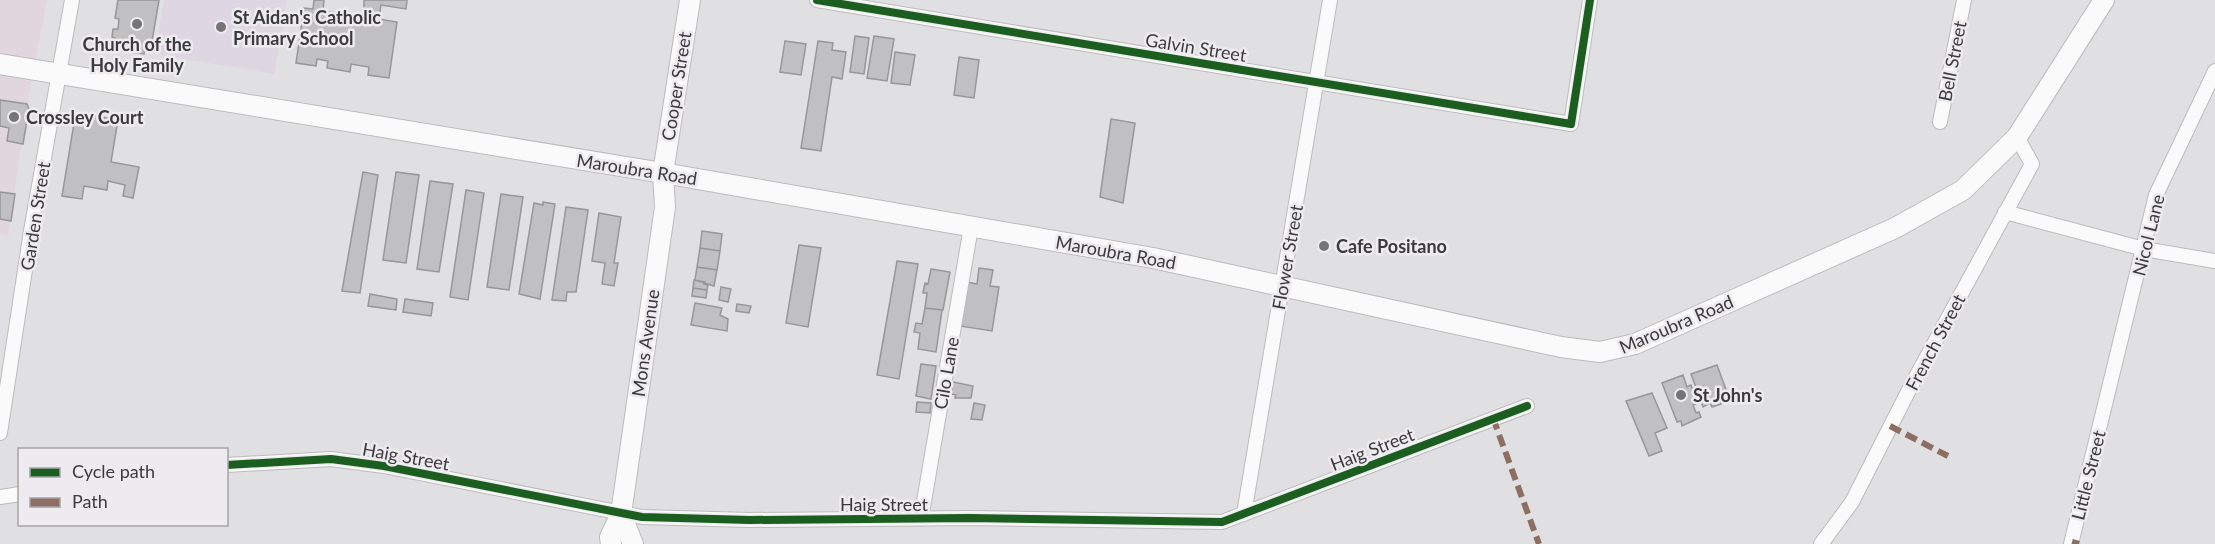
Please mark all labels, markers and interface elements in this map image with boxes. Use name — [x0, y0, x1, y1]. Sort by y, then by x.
place label: St Aidan's Catholic Primary School — [233, 6, 381, 49]
marker: Church of the Holy Family — [130, 17, 144, 31]
street label: Bell Street — [1933, 18, 1971, 103]
marker: St Aidan's Catholic Primary School — [214, 20, 228, 34]
street label: Galvin Street — [1144, 28, 1249, 66]
street label: Cooper Street — [657, 29, 696, 142]
place label: Church of the Holy Family — [83, 33, 192, 76]
place label: Crossley Court — [26, 106, 144, 128]
marker: Crossley Court — [7, 110, 21, 124]
street label: Maroubra Road — [575, 149, 699, 189]
street label: Garden Street — [16, 159, 55, 272]
street label: Nicol Lane — [2127, 192, 2169, 278]
street label: Flower Street — [1267, 202, 1307, 311]
street label: Maroubra Road — [1054, 231, 1178, 273]
place label: Cafe Positano — [1336, 235, 1447, 257]
marker: Cafe Positano — [1317, 239, 1331, 253]
street label: Mons Avenue — [627, 288, 663, 398]
street label: Maroubra Road — [1616, 290, 1736, 358]
street label: French Street — [1900, 290, 1970, 394]
street label: Cilo Lane — [929, 335, 963, 411]
place label: St John's — [1693, 384, 1762, 406]
marker: St John's — [1674, 388, 1688, 402]
street label: Haig Street — [1327, 423, 1418, 475]
street label: Little Street — [2066, 427, 2110, 522]
street label: Haig Street — [361, 438, 452, 475]
legend — [18, 448, 228, 526]
text: Cycle path — [72, 460, 155, 482]
text: Path — [72, 490, 108, 512]
street label: Haig Street — [840, 493, 929, 515]

